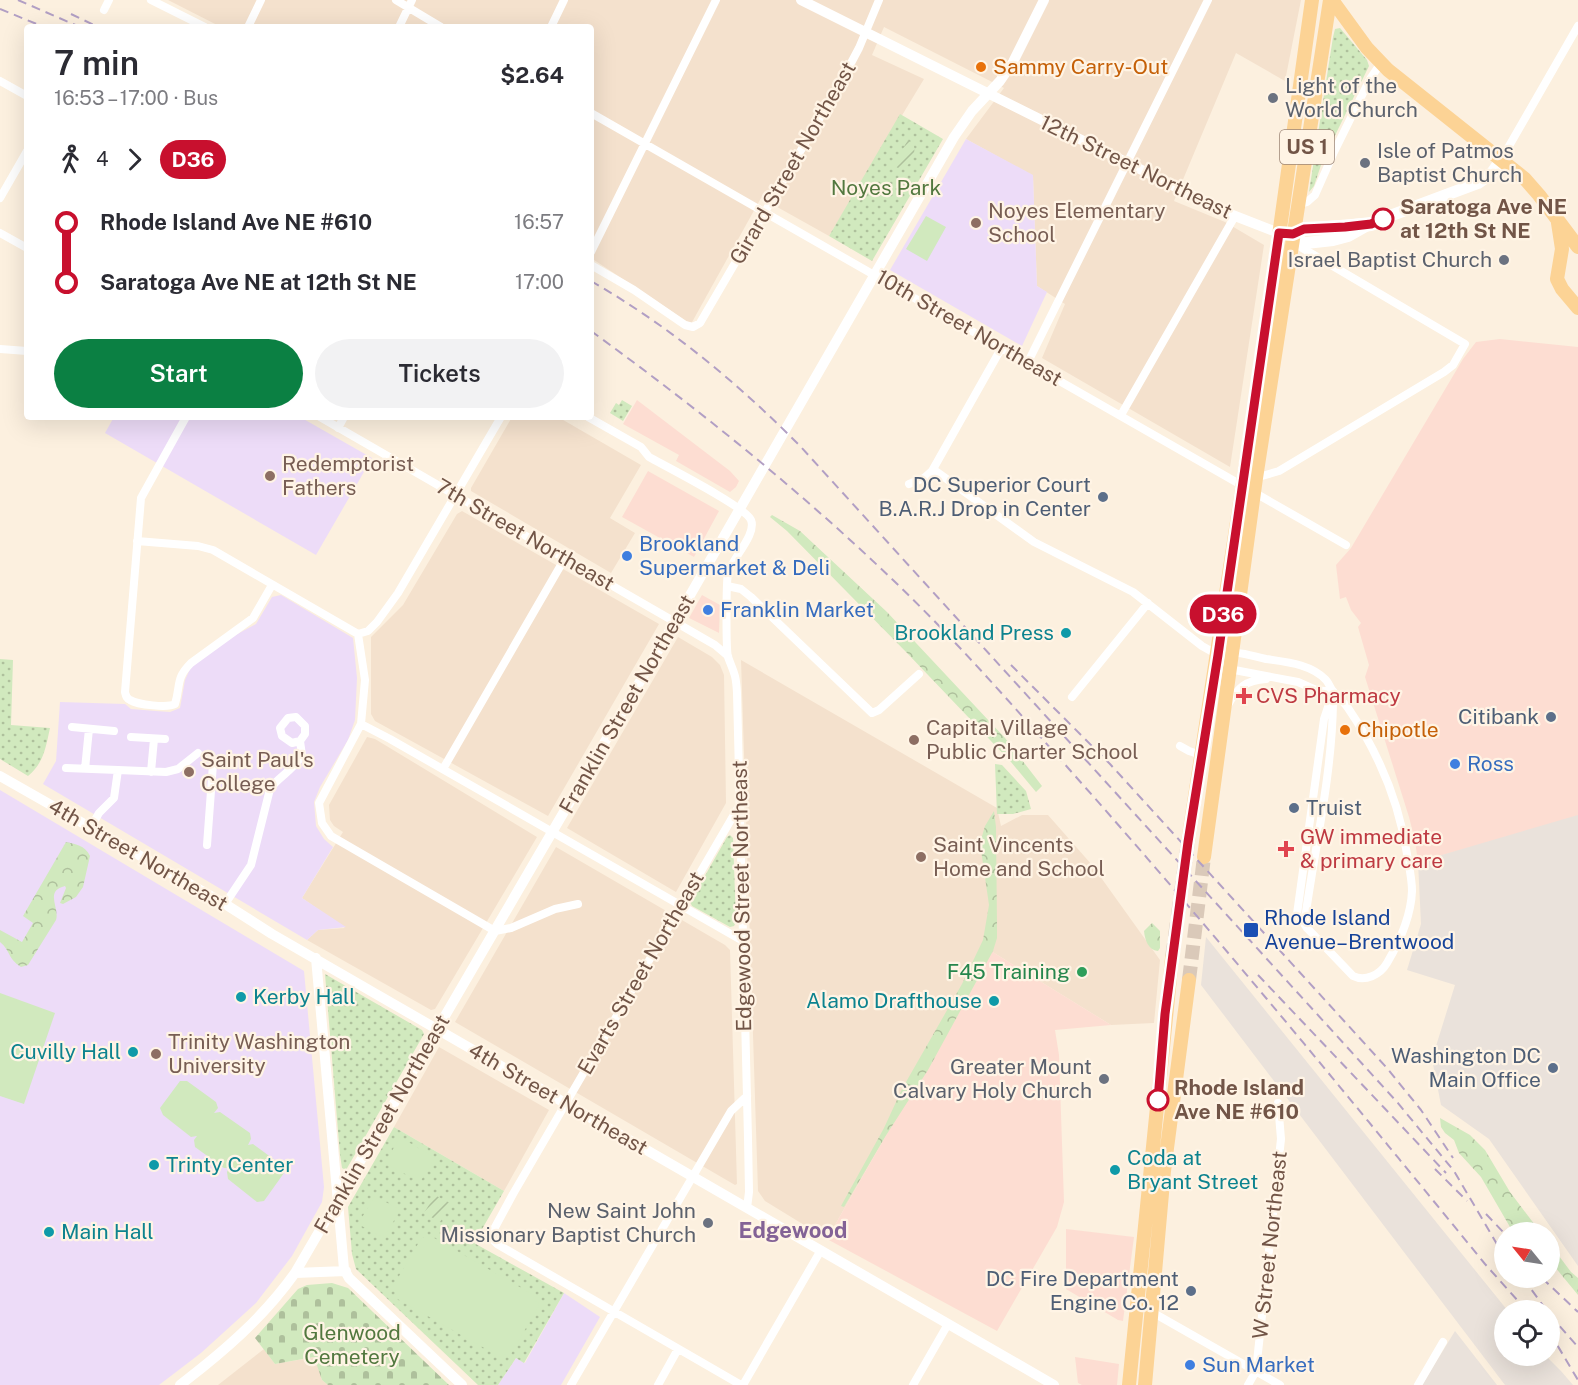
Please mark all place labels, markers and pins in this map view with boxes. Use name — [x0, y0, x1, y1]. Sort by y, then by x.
place label: Sammy Carry-Out — [993, 54, 1168, 79]
marker: Sammy Carry-Out — [974, 60, 988, 74]
place label: Light of the World Church — [1285, 73, 1418, 122]
marker: Light of the World Church — [1266, 91, 1280, 105]
place label: Isle of Patmos Baptist Church — [1377, 138, 1522, 187]
marker: Isle of Patmos Baptist Church — [1358, 156, 1372, 170]
place label: Saratoga Ave NE at 12th St NE — [1400, 194, 1567, 243]
place label: Noyes Elementary School — [988, 198, 1166, 247]
marker: Saratoga Ave NE at 12th St NE — [1372, 208, 1394, 230]
marker: Noyes Elementary School — [969, 216, 983, 230]
place label: Israel Baptist Church — [1288, 247, 1492, 272]
marker: Israel Baptist Church — [1497, 253, 1511, 267]
place label: Redemptorist Fathers — [282, 451, 414, 500]
marker: Redemptorist Fathers — [263, 469, 277, 483]
place label: DC Superior Court B.A.R.J Drop in Center — [879, 472, 1091, 521]
marker: DC Superior Court B.A.R.J Drop in Center — [1096, 490, 1110, 504]
place label: Brookland Supermarket & Deli — [639, 531, 830, 580]
marker: Brookland Supermarket & Deli — [620, 549, 634, 563]
place label: Franklin Market — [720, 597, 874, 622]
marker: Franklin Market — [701, 603, 715, 617]
place label: Brookland Press — [894, 620, 1054, 645]
marker: Brookland Press — [1059, 626, 1073, 640]
place label: CVS Pharmacy — [1256, 683, 1401, 708]
marker: CVS Pharmacy — [1237, 689, 1251, 703]
place label: Citibank — [1458, 704, 1539, 729]
marker: Citibank — [1544, 710, 1558, 724]
place label: Capital Village Public Charter School — [926, 715, 1139, 764]
place label: Chipotle — [1357, 717, 1439, 742]
marker: Chipotle — [1338, 723, 1352, 737]
marker: Capital Village Public Charter School — [907, 733, 921, 747]
place label: Saint Paul's College — [201, 747, 314, 796]
place label: Ross — [1467, 751, 1514, 776]
marker: Ross — [1448, 757, 1462, 771]
marker: Saint Paul's College — [182, 765, 196, 779]
place label: Truist — [1306, 795, 1362, 820]
marker: Truist — [1287, 801, 1301, 815]
place label: GW immediate & primary care — [1300, 824, 1443, 873]
place label: Saint Vincents Home and School — [933, 832, 1105, 881]
marker: GW immediate & primary care — [1277, 840, 1295, 858]
marker: Saint Vincents Home and School — [914, 850, 928, 864]
place label: Rhode Island Avenue–Brentwood — [1264, 905, 1454, 954]
marker: Rhode Island Avenue–Brentwood — [1242, 921, 1260, 939]
place label: F45 Training — [947, 959, 1070, 984]
marker: F45 Training — [1075, 965, 1089, 979]
place label: Kerby Hall — [253, 984, 356, 1009]
place label: Alamo Drafthouse — [806, 988, 982, 1013]
marker: Kerby Hall — [234, 990, 248, 1004]
marker: Alamo Drafthouse — [987, 994, 1001, 1008]
place label: Trinity Washington University — [168, 1029, 350, 1078]
place label: Cuvilly Hall — [10, 1039, 121, 1064]
place label: Washington DC Main Office — [1391, 1043, 1541, 1092]
marker: Cuvilly Hall — [126, 1045, 140, 1059]
marker: Trinity Washington University — [149, 1047, 163, 1061]
place label: Greater Mount Calvary Holy Church — [893, 1054, 1092, 1103]
marker: Washington DC Main Office — [1546, 1061, 1560, 1075]
marker: Greater Mount Calvary Holy Church — [1097, 1072, 1111, 1086]
place label: Rhode Island Ave NE #610 — [1174, 1075, 1304, 1124]
marker: Rhode Island Ave NE #610 — [1147, 1089, 1169, 1111]
place label: Coda at Bryant Street — [1127, 1145, 1258, 1194]
place label: Trinty Center — [166, 1152, 293, 1177]
marker: Trinty Center — [147, 1158, 161, 1172]
marker: Coda at Bryant Street — [1108, 1163, 1122, 1177]
place label: New Saint John Missionary Baptist Church — [440, 1198, 696, 1247]
marker: New Saint John Missionary Baptist Church — [701, 1216, 715, 1230]
place label: Main Hall — [61, 1219, 154, 1244]
marker: Main Hall — [42, 1225, 56, 1239]
place label: DC Fire Department Engine Co. 12 — [986, 1266, 1179, 1315]
marker: DC Fire Department Engine Co. 12 — [1184, 1284, 1198, 1298]
place label: Sun Market — [1202, 1352, 1315, 1377]
marker: Sun Market — [1183, 1358, 1197, 1372]

